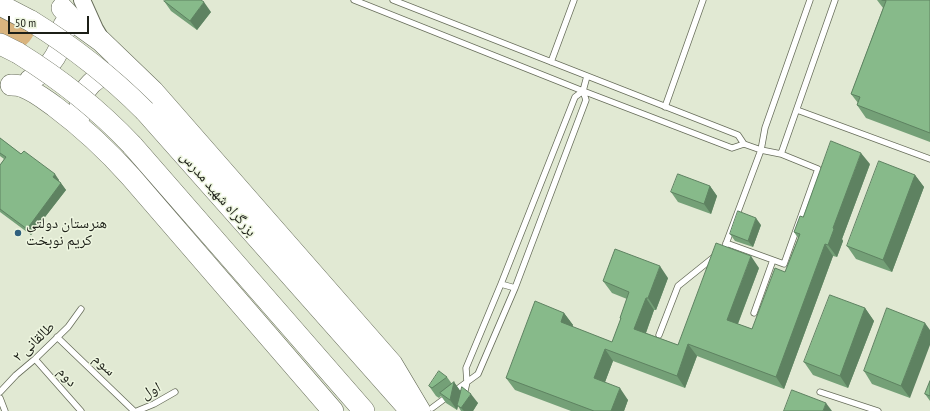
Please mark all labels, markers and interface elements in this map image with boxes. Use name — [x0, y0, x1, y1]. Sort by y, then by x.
scale bar — [10, 8, 91, 34]
text: 50 m — [15, 15, 36, 30]
street label: بزرگراه شهید مدرس — [176, 148, 260, 240]
place label: هنرستان دولتی کریم نوبخت — [26, 215, 107, 250]
marker: هنرستان دولتی کریم نوبخت — [13, 228, 23, 238]
street label: طالقانی ۲ — [9, 318, 59, 366]
street label: سوم — [89, 350, 119, 380]
street label: دوم — [53, 363, 81, 391]
street label: اول — [138, 379, 164, 403]

